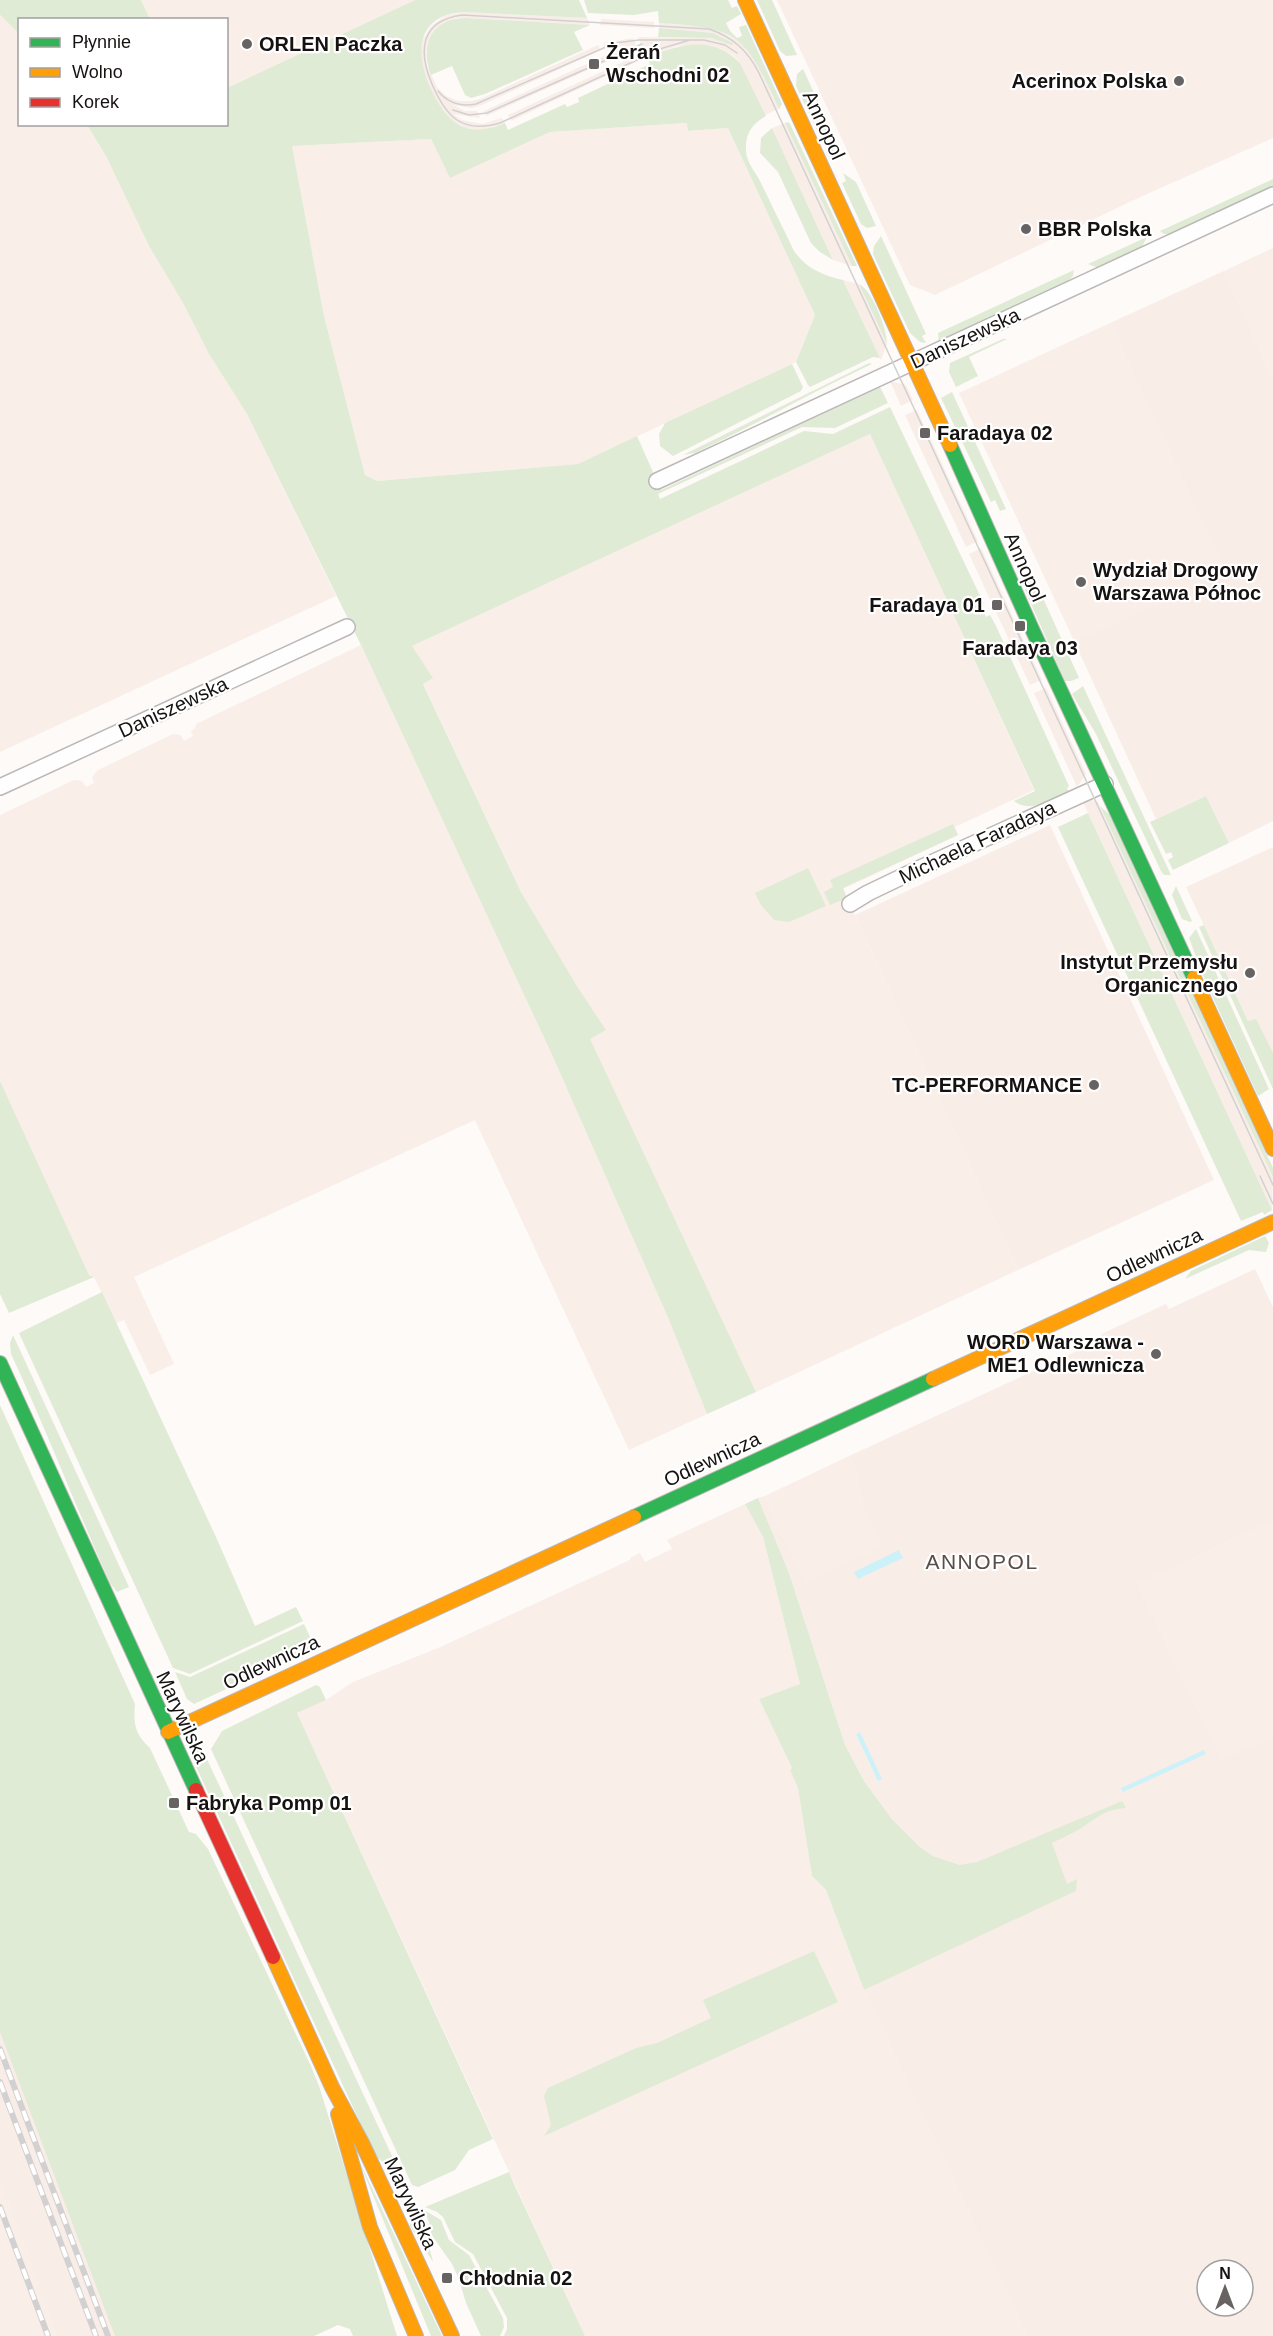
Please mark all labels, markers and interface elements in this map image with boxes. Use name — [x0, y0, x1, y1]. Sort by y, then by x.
legend — [18, 18, 228, 126]
text: Płynnie — [72, 32, 131, 52]
place label: ORLEN Paczka — [259, 33, 403, 55]
marker: ORLEN Paczka — [240, 37, 254, 51]
place label: Żerań Wschodni 02 — [606, 41, 729, 86]
marker: Żerań Wschodni 02 — [587, 57, 601, 71]
text: Wolno — [72, 62, 123, 82]
place label: Acerinox Polska — [1011, 70, 1168, 92]
marker: Acerinox Polska — [1172, 74, 1186, 88]
street label: Annopol — [799, 87, 849, 163]
text: Korek — [72, 92, 120, 112]
place label: BBR Polska — [1038, 218, 1152, 240]
marker: BBR Polska — [1019, 222, 1033, 236]
street label: Daniszewska — [907, 303, 1024, 373]
place label: Faradaya 02 — [937, 422, 1053, 444]
marker: Faradaya 02 — [918, 426, 932, 440]
street label: Annopol — [1000, 529, 1050, 605]
place label: Wydział Drogowy Warszawa Północ — [1093, 559, 1261, 604]
marker: Wydział Drogowy Warszawa Północ — [1074, 575, 1088, 589]
place label: Faradaya 01 — [869, 594, 985, 616]
marker: Faradaya 01 — [990, 598, 1004, 612]
marker: Faradaya 03 — [1013, 619, 1027, 633]
place label: Faradaya 03 — [962, 637, 1078, 659]
street label: Daniszewska — [115, 672, 232, 742]
street label: Michaela Faradaya — [895, 796, 1060, 888]
place label: Instytut Przemysłu Organicznego — [1060, 951, 1238, 996]
marker: Instytut Przemysłu Organicznego — [1243, 966, 1257, 980]
place label: TC-PERFORMANCE — [892, 1074, 1082, 1096]
marker: TC-PERFORMANCE — [1087, 1078, 1101, 1092]
street label: Odlewnicza — [1102, 1223, 1206, 1287]
place label: WORD Warszawa - ME1 Odlewnicza — [967, 1331, 1145, 1376]
marker: WORD Warszawa - ME1 Odlewnicza — [1149, 1347, 1163, 1361]
street label: Odlewnicza — [660, 1427, 764, 1491]
district label: ANNOPOL — [925, 1550, 1039, 1573]
street label: Odlewnicza — [219, 1630, 323, 1694]
street label: Marywilska — [152, 1668, 214, 1767]
place label: Fabryka Pomp 01 — [186, 1792, 352, 1814]
marker: Fabryka Pomp 01 — [167, 1796, 181, 1810]
street label: Marywilska — [380, 2154, 442, 2253]
north arrow — [1195, 2258, 1255, 2318]
text: N — [1219, 2265, 1231, 2282]
place label: Chłodnia 02 — [459, 2267, 572, 2289]
marker: Chłodnia 02 — [440, 2271, 454, 2285]

